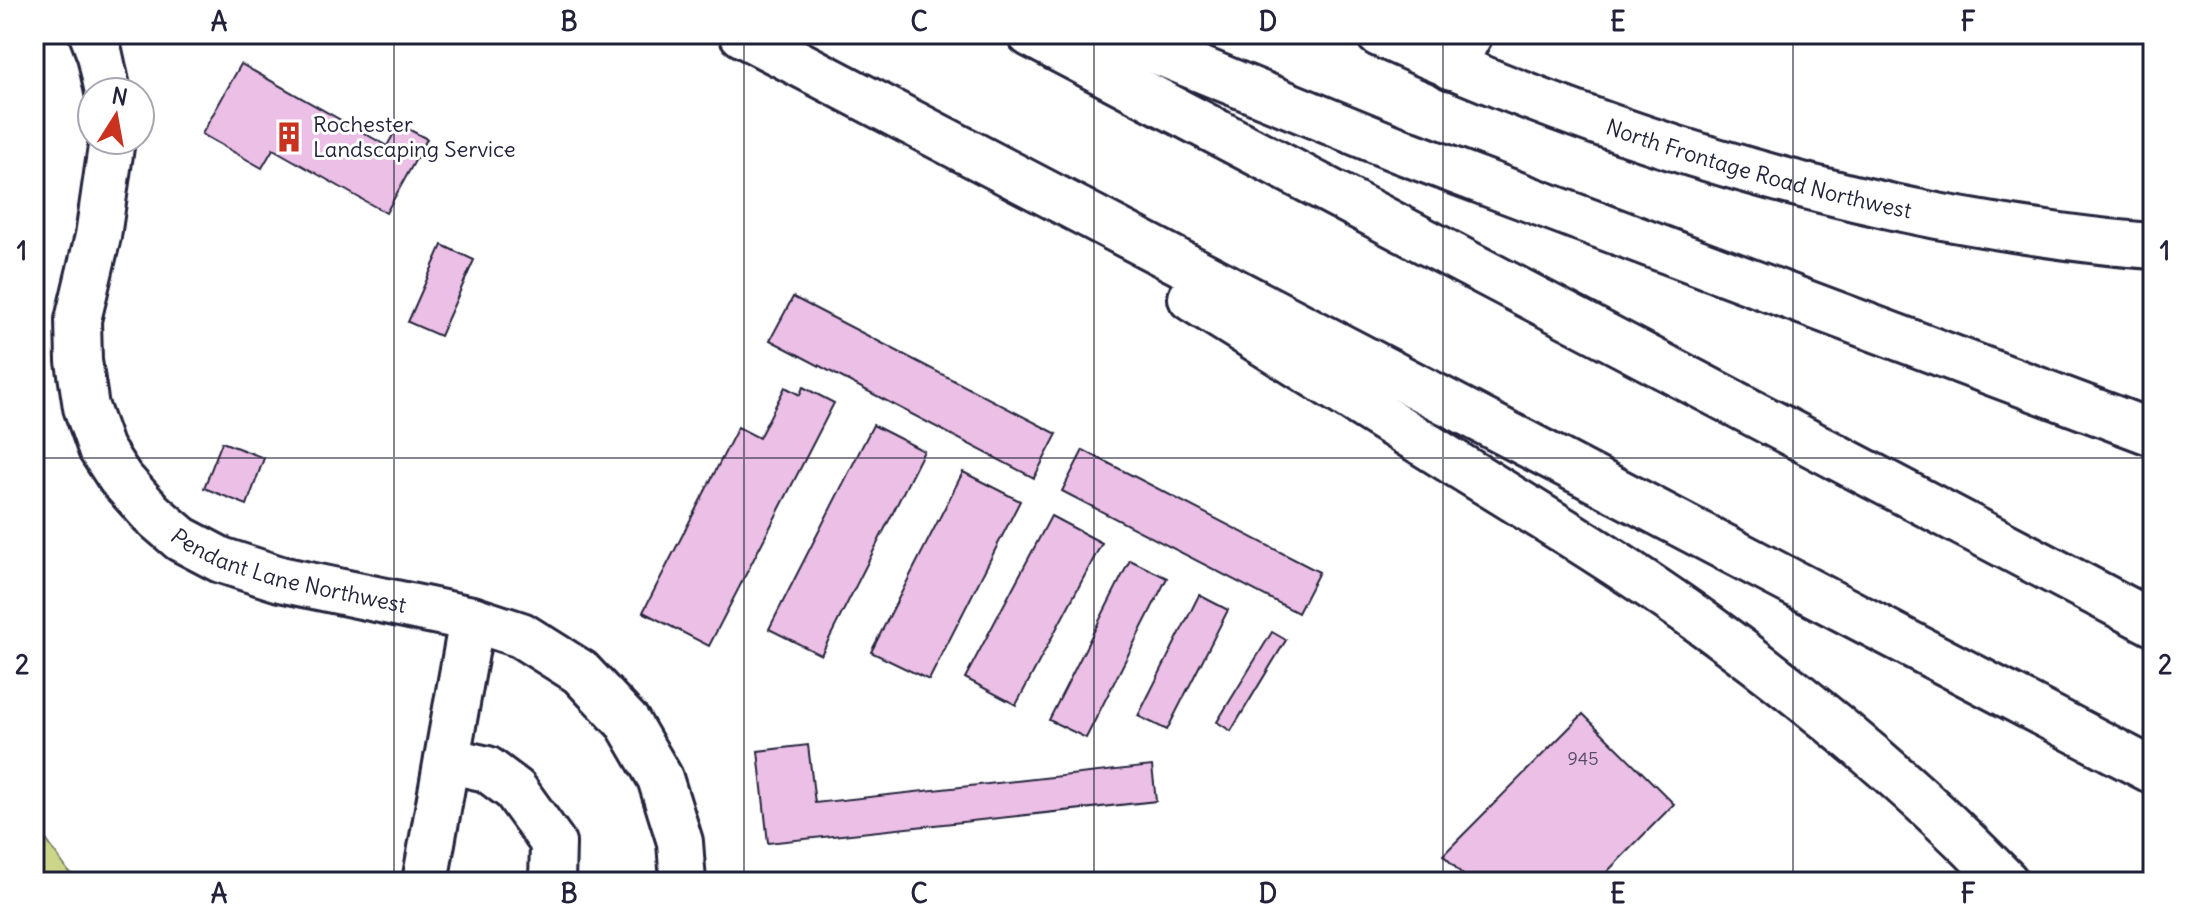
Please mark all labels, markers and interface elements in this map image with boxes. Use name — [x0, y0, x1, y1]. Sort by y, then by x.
text: A — [211, 5, 228, 38]
text: B — [560, 5, 578, 38]
text: C — [910, 5, 928, 38]
text: D — [1259, 5, 1277, 38]
text: E — [1610, 5, 1626, 38]
text: F — [1961, 5, 1976, 38]
north arrow — [76, 76, 156, 156]
text: N — [110, 81, 130, 112]
place label: Rochester Landscaping Service — [313, 110, 516, 163]
street label: North Frontage Road Northwest — [1603, 112, 1914, 224]
building icon: Rochester Landscaping Service — [272, 120, 306, 154]
text: 1 — [17, 234, 27, 267]
text: 1 — [2160, 234, 2170, 267]
street label: Pendant Lane Northwest — [165, 522, 409, 619]
text: 2 — [15, 648, 29, 681]
text: 2 — [2158, 648, 2172, 681]
house number: 945 — [1567, 747, 1599, 770]
text: A — [211, 877, 228, 910]
text: B — [560, 877, 578, 910]
text: C — [910, 877, 928, 910]
text: D — [1259, 877, 1277, 910]
text: E — [1610, 877, 1626, 910]
text: F — [1961, 877, 1976, 910]

